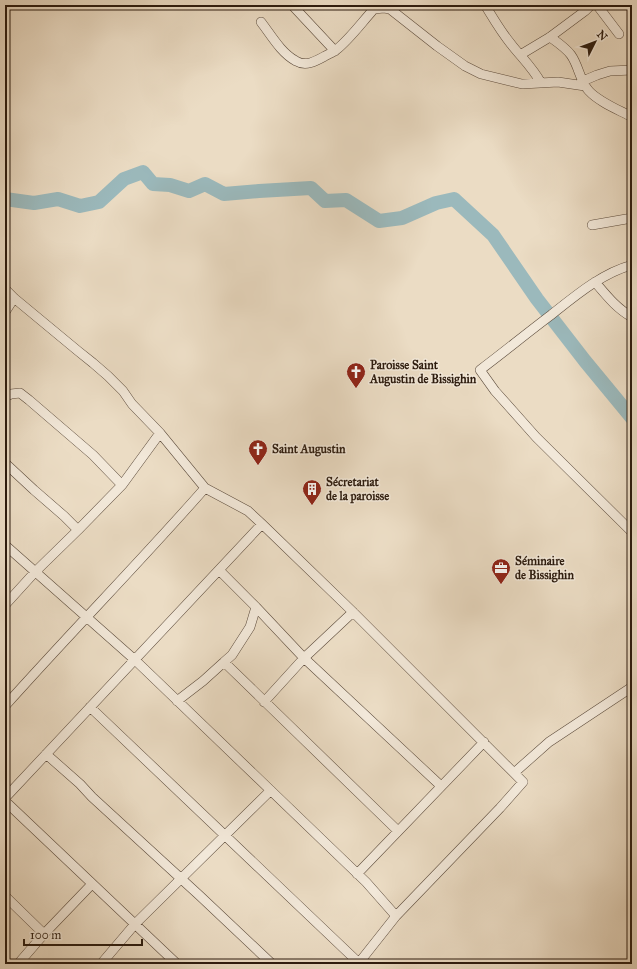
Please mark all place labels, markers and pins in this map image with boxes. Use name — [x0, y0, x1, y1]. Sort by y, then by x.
place label: Paroisse Saint Augustin de Bissighin — [369, 358, 477, 387]
church icon: Paroisse Saint Augustin de Bissighin — [345, 361, 367, 389]
church icon: Saint Augustin — [247, 438, 269, 466]
place label: Saint Augustin — [272, 442, 346, 457]
place label: Sécretariat de la paroisse — [326, 475, 389, 504]
building icon: Sécretariat de la paroisse — [301, 478, 323, 506]
place label: Séminaire de Bissighin — [515, 554, 574, 583]
office icon: Séminaire de Bissighin — [490, 557, 512, 585]

